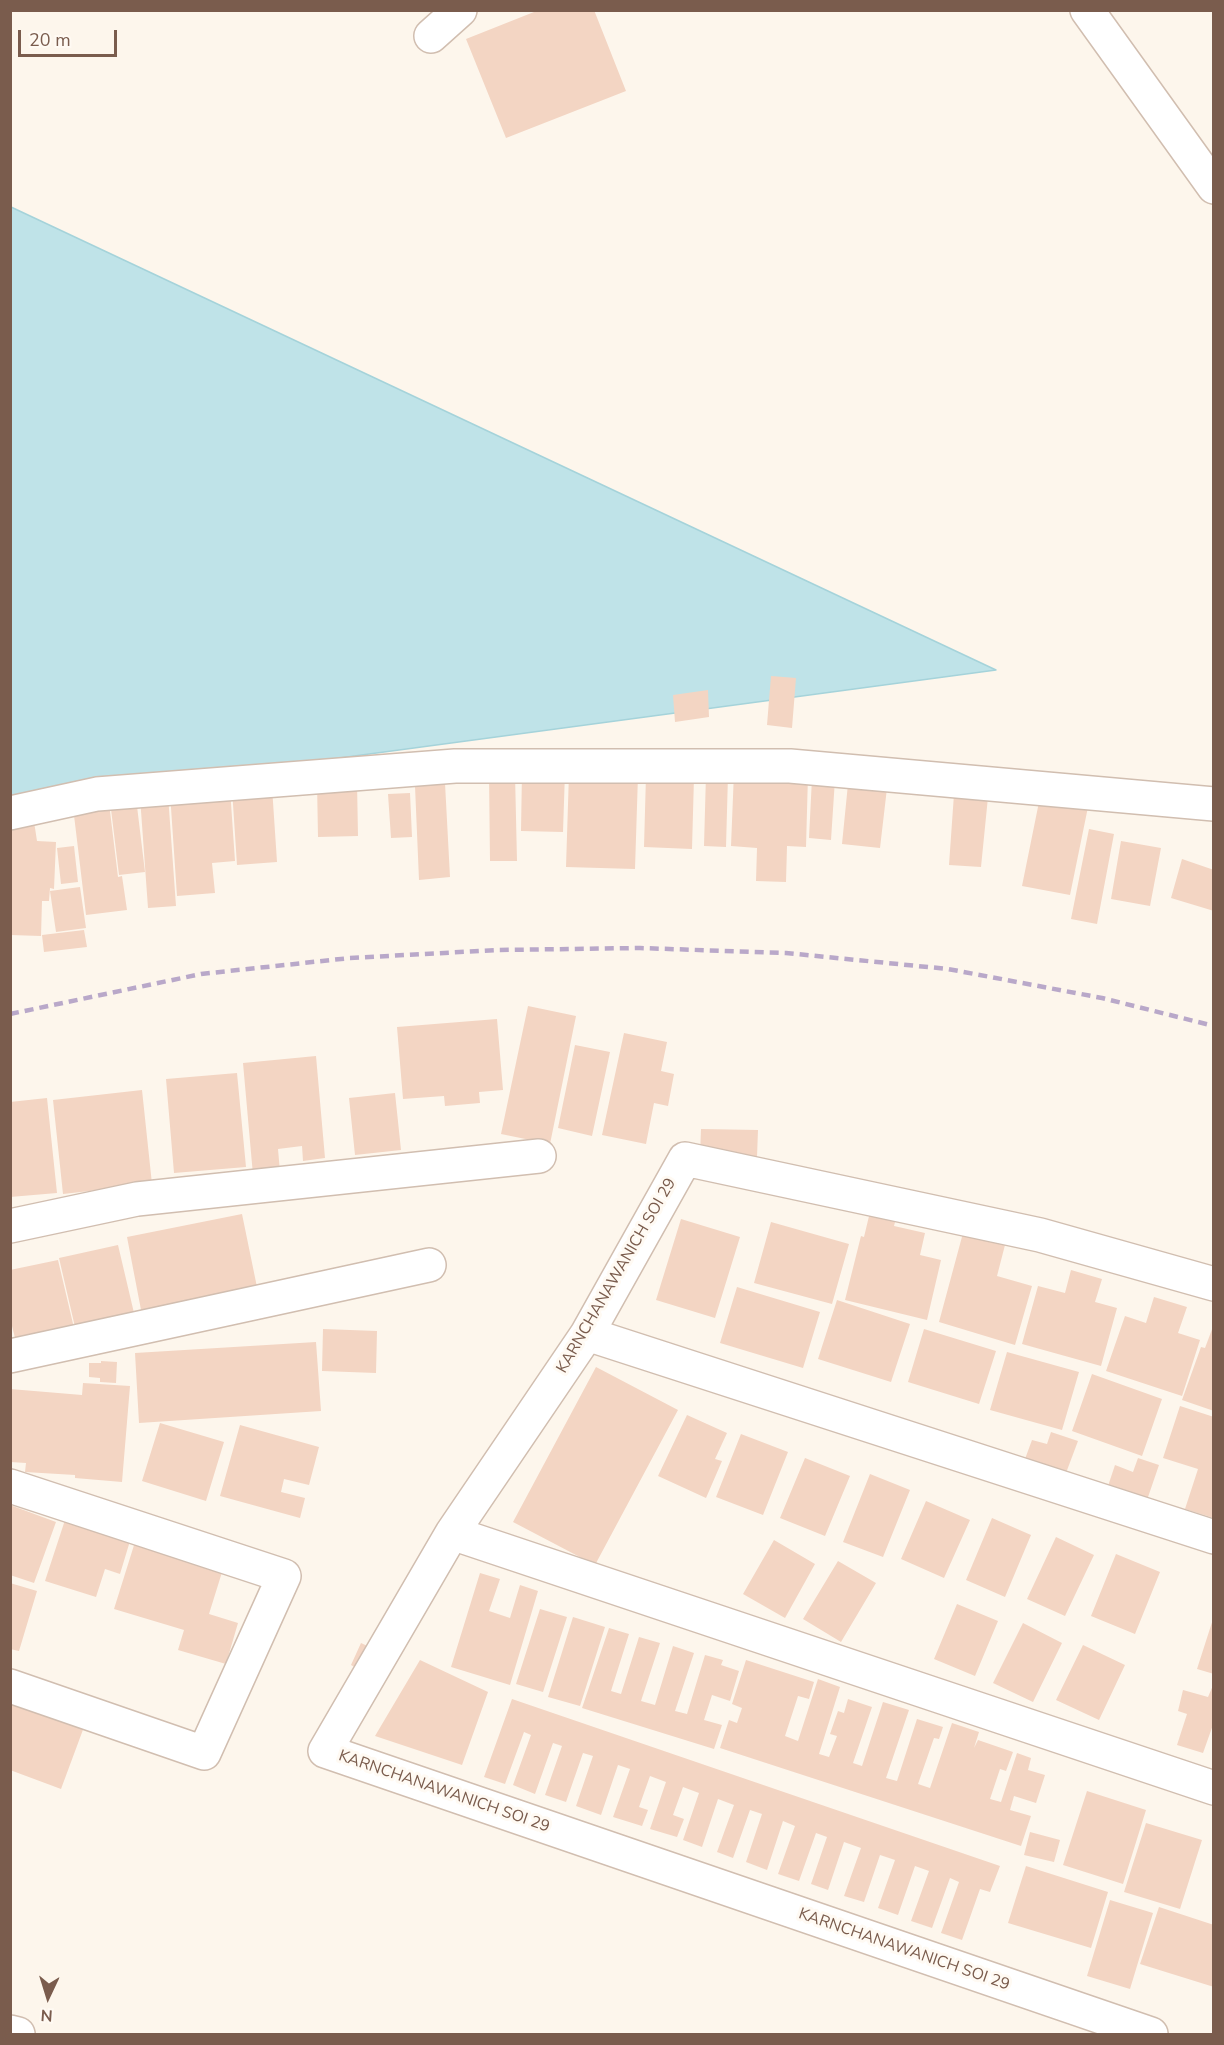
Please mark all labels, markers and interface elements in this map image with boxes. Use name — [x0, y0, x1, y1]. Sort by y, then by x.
scale bar — [21, 18, 120, 56]
text: 20 m — [29, 28, 71, 52]
street label: KARNCHANAWANICH SOI 29 — [553, 1175, 681, 1377]
street label: KARNCHANAWANICH SOI 29 — [336, 1747, 552, 1837]
street label: KARNCHANAWANICH SOI 29 — [796, 1905, 1012, 1995]
north arrow — [18, 1967, 78, 2027]
text: N — [40, 2004, 53, 2026]

